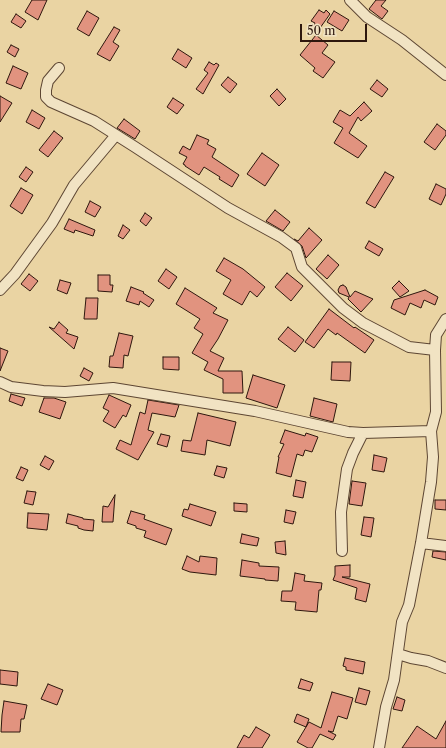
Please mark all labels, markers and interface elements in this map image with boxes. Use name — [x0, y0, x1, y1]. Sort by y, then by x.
scale bar — [302, 16, 369, 42]
text: 50 m — [307, 23, 336, 38]

